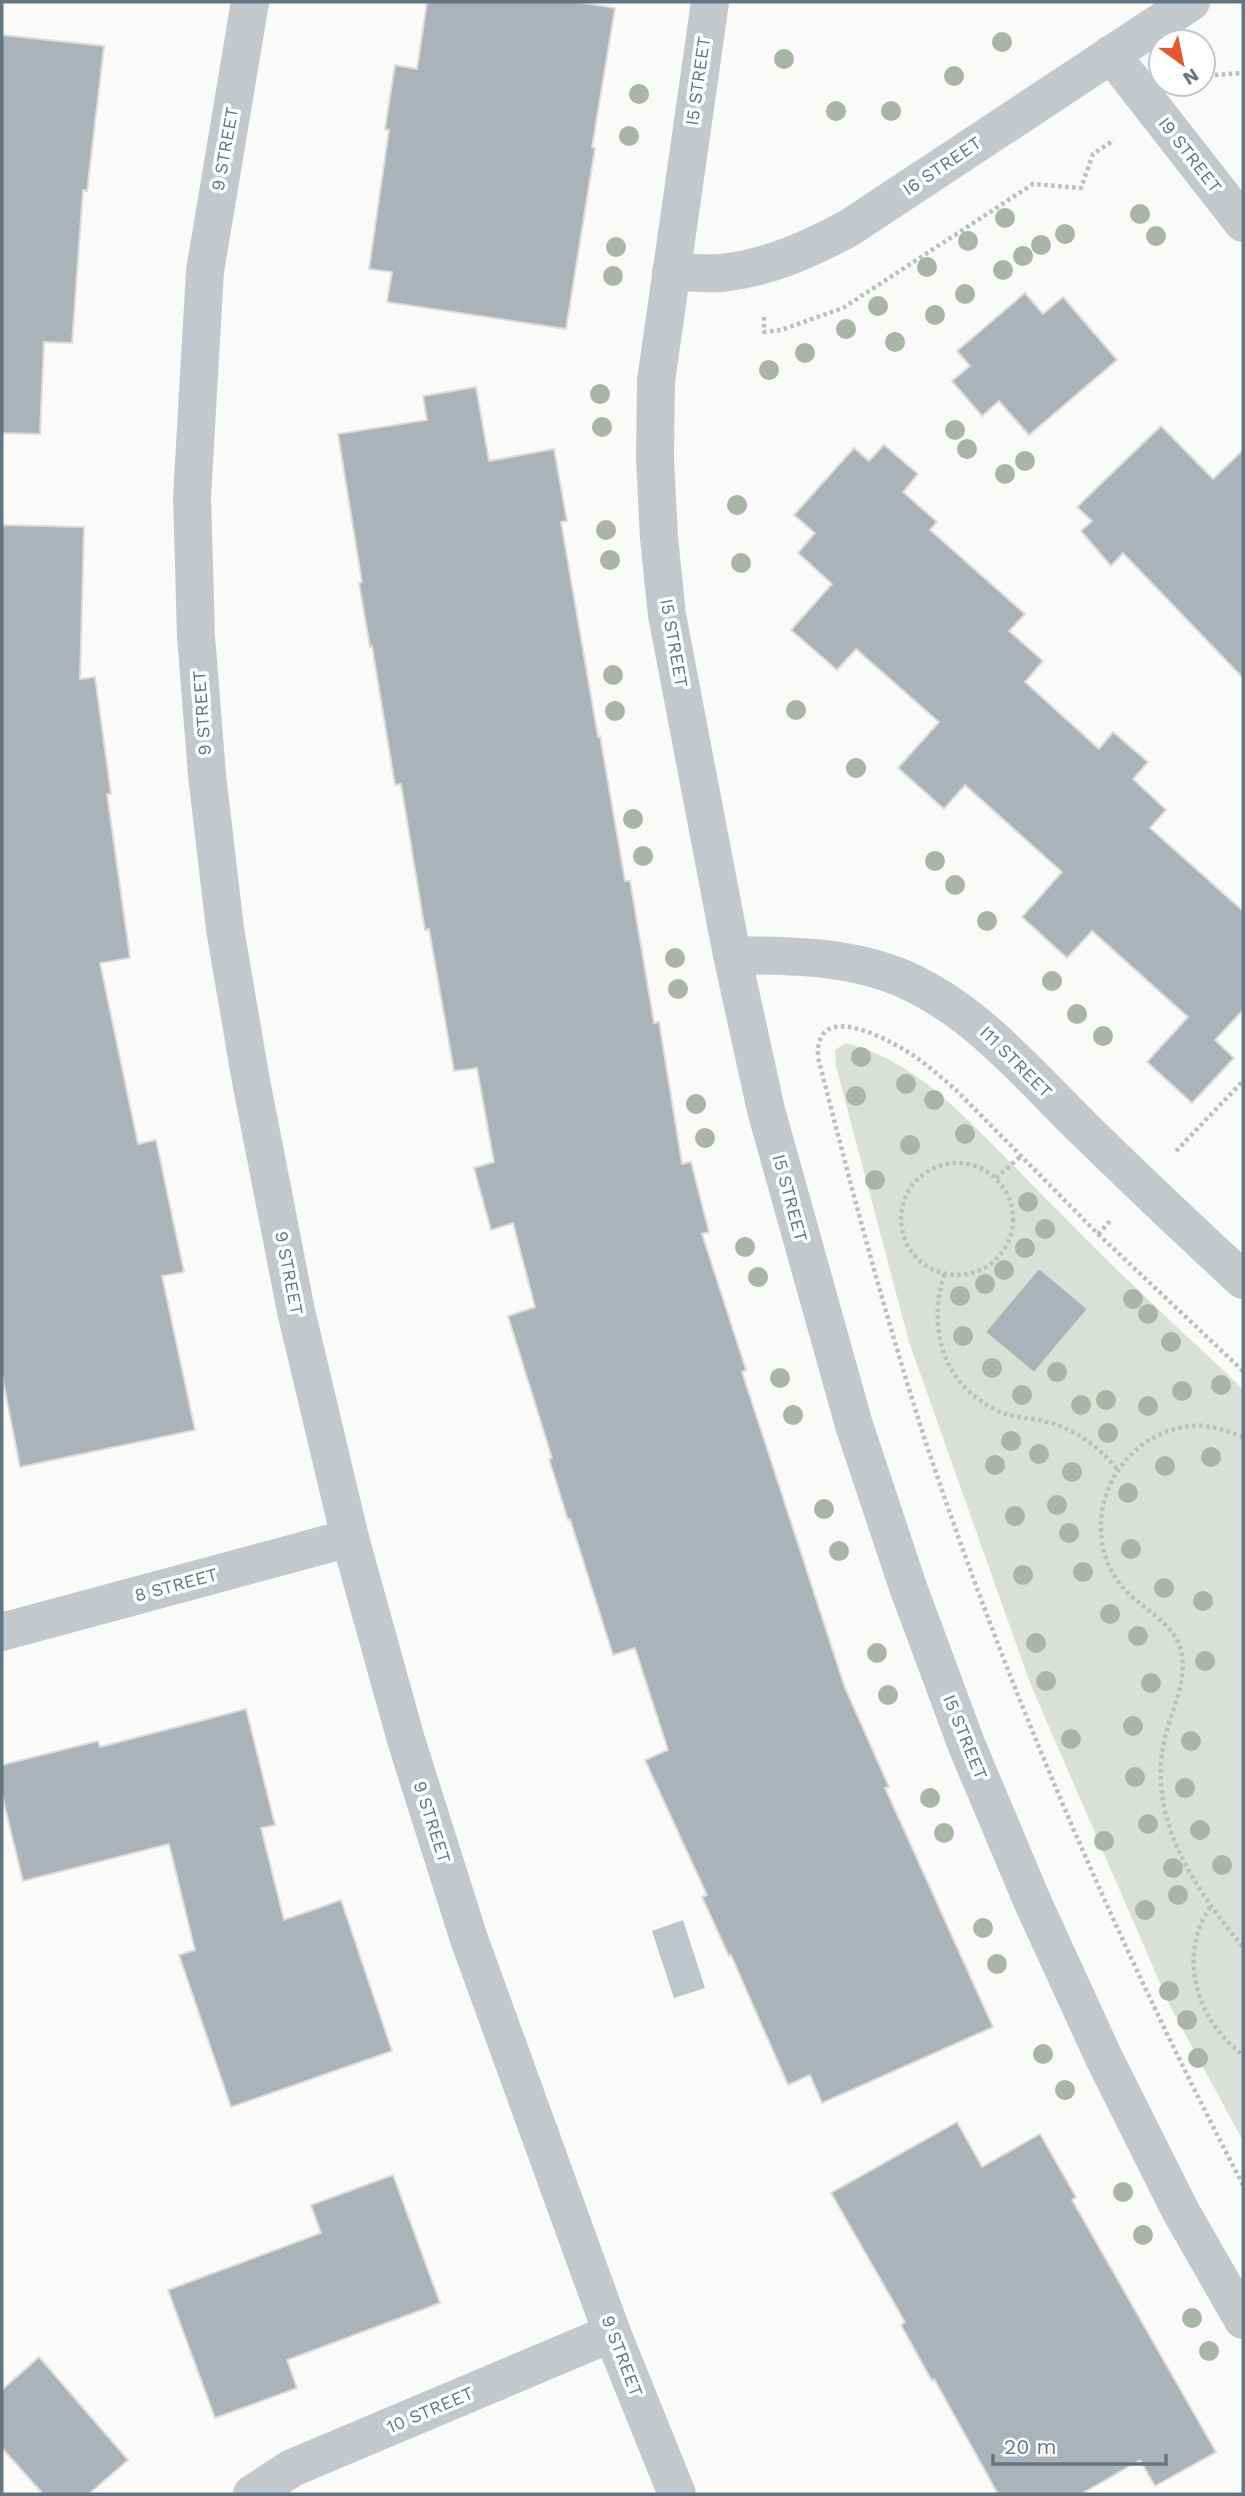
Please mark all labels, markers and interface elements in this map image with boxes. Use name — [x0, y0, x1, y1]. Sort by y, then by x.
north arrow — [1147, 28, 1217, 98]
street label: I5 STREET — [681, 35, 714, 127]
text: N — [1179, 63, 1203, 90]
street label: 9 STREET — [207, 105, 242, 193]
street label: I9 STREET — [1154, 113, 1227, 197]
street label: I6 STREET — [899, 132, 985, 199]
street label: I5 STREET — [656, 597, 693, 689]
street label: 9 STREET — [188, 670, 215, 756]
street label: I11 STREET — [976, 1021, 1057, 1102]
street label: I5 STREET — [769, 1152, 812, 1244]
street label: 9 STREET — [271, 1229, 308, 1317]
street label: 8 STREET — [132, 1563, 220, 1606]
street label: I5 STREET — [939, 1691, 992, 1782]
street label: 9 STREET — [409, 1778, 456, 1866]
street label: 9 STREET — [597, 2312, 648, 2399]
street label: 10 STREET — [383, 2382, 476, 2437]
scale bar — [993, 2422, 1166, 2466]
text: 20 m — [1004, 2434, 1056, 2459]

